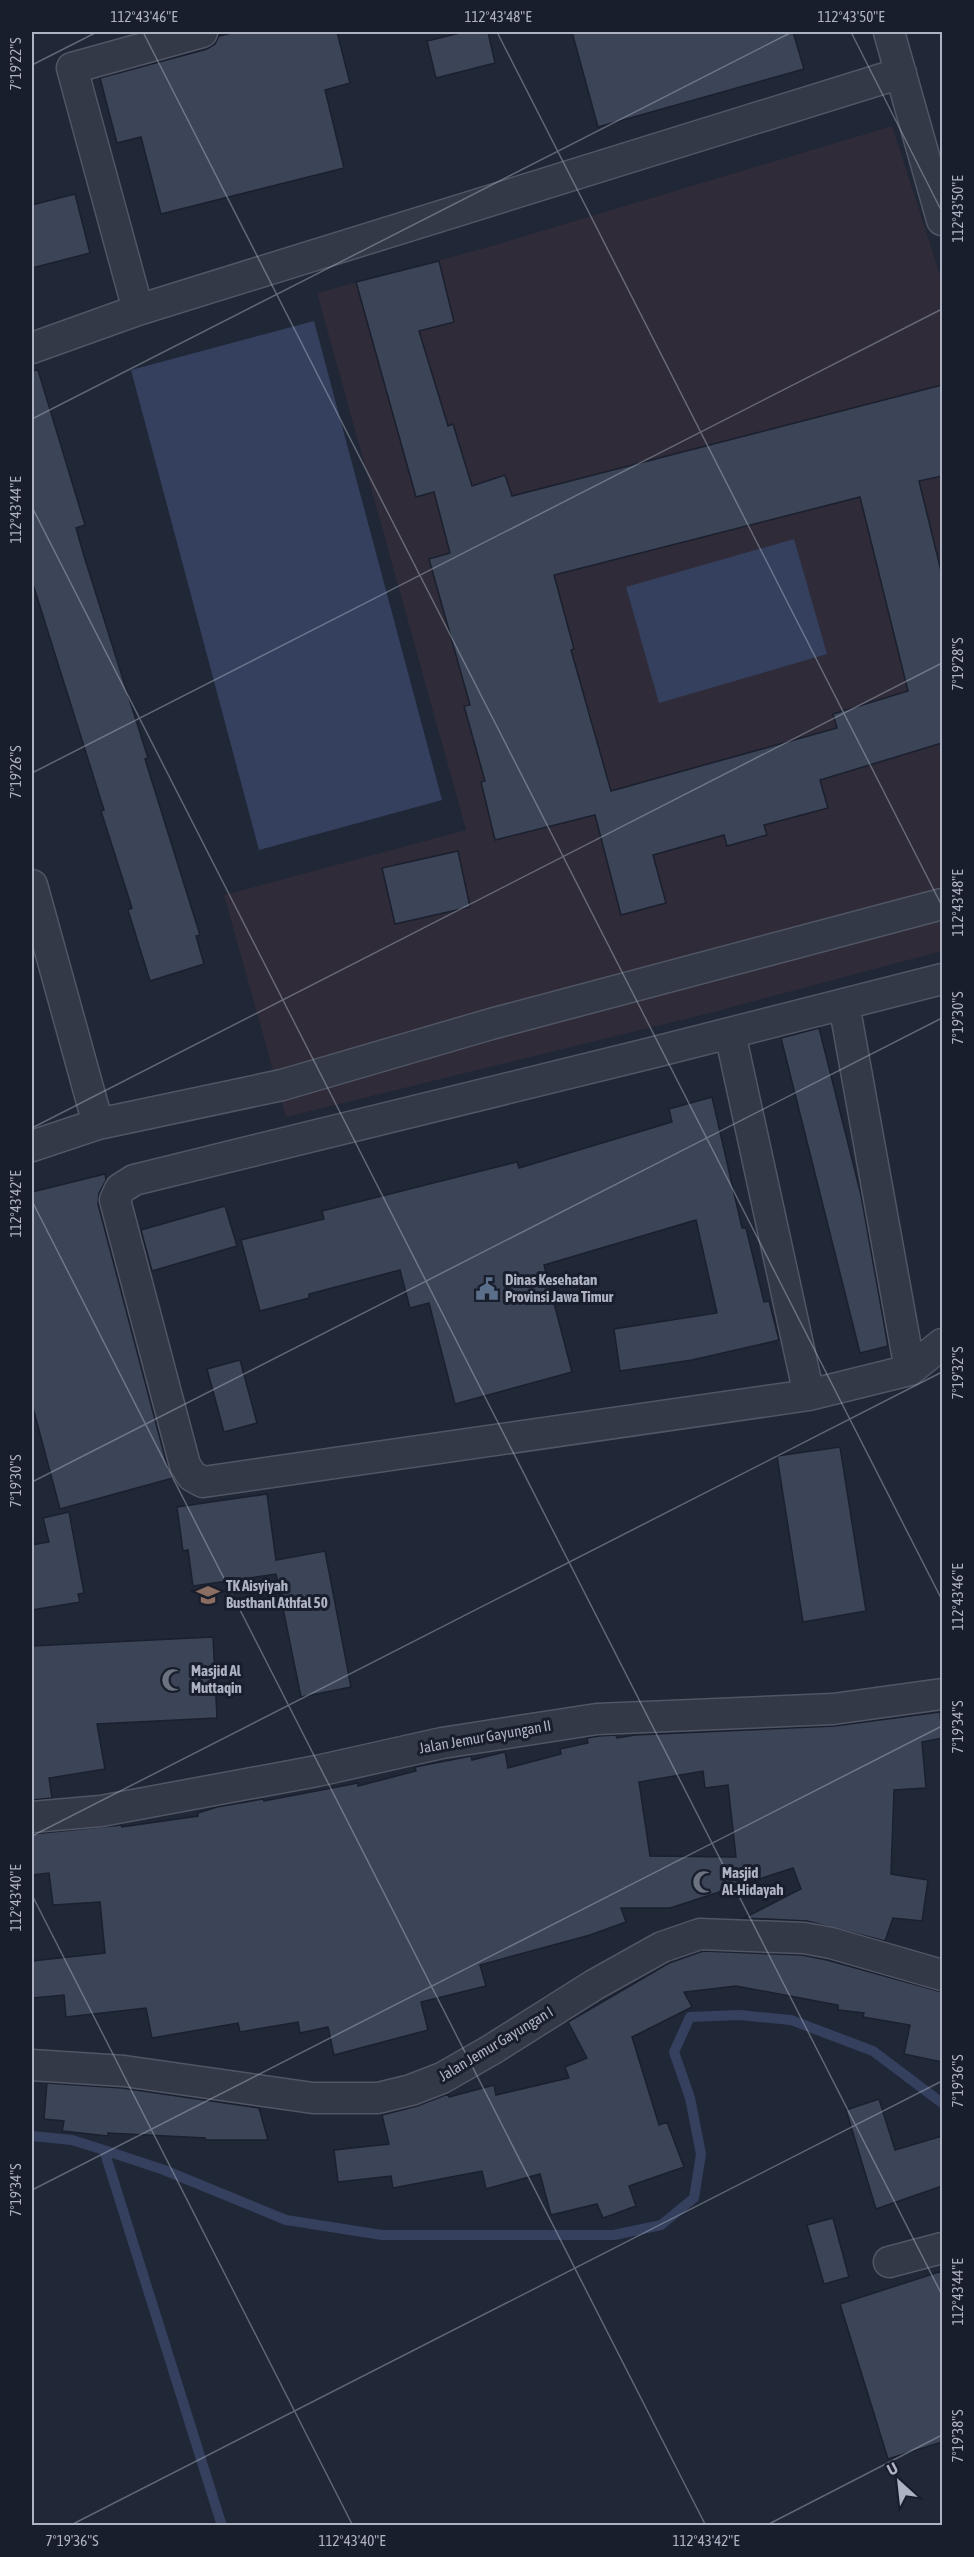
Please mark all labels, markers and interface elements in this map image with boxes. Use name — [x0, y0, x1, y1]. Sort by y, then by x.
text: 112°43'46"E — [110, 8, 178, 25]
text: 112°43'48"E — [464, 8, 532, 25]
text: 112°43'50"E — [817, 8, 885, 25]
text: 7°19'22"S — [7, 37, 24, 91]
text: 112°43'50"E — [949, 175, 966, 243]
text: 112°43'44"E — [7, 476, 24, 544]
text: 7°19'28"S — [949, 637, 966, 691]
text: 7°19'26"S — [7, 745, 24, 799]
text: 112°43'48"E — [949, 869, 966, 937]
text: 7°19'30"S — [949, 991, 966, 1045]
text: 112°43'42"E — [7, 1170, 24, 1238]
place label: Dinas Kesehatan Provinsi Jawa Timur — [505, 1271, 614, 1305]
public building icon: Dinas Kesehatan Provinsi Jawa Timur — [474, 1276, 500, 1302]
text: 7°19'32"S — [949, 1346, 966, 1400]
text: 7°19'30"S — [7, 1454, 24, 1508]
text: 112°43'46"E — [949, 1563, 966, 1631]
place label: TK Aisyiyah Busthanl Athfal 50 — [226, 1577, 328, 1611]
school or university icon: TK Aisyiyah Busthanl Athfal 50 — [195, 1582, 221, 1608]
place label: Masjid Al Muttaqin — [191, 1662, 242, 1696]
mosque icon: Masjid Al Muttaqin — [160, 1667, 186, 1693]
text: 7°19'34"S — [949, 1700, 966, 1754]
street label: Jalan Jemur Gayungan II — [417, 1717, 552, 1757]
text: 112°43'40"E — [7, 1864, 24, 1932]
place label: Masjid Al-Hidayah — [721, 1864, 784, 1898]
mosque icon: Masjid Al-Hidayah — [691, 1869, 717, 1895]
street label: Jalan Jemur Gayungan I — [436, 2003, 556, 2084]
text: 7°19'36"S — [949, 2054, 966, 2108]
text: 7°19'34"S — [7, 2163, 24, 2217]
text: 112°43'44"E — [949, 2258, 966, 2326]
text: 7°19'38"S — [949, 2409, 966, 2463]
north arrow — [869, 2452, 929, 2512]
text: U — [884, 2458, 900, 2479]
text: 7°19'36"S — [45, 2532, 99, 2549]
text: 112°43'40"E — [318, 2532, 386, 2549]
text: 112°43'42"E — [672, 2532, 740, 2549]

